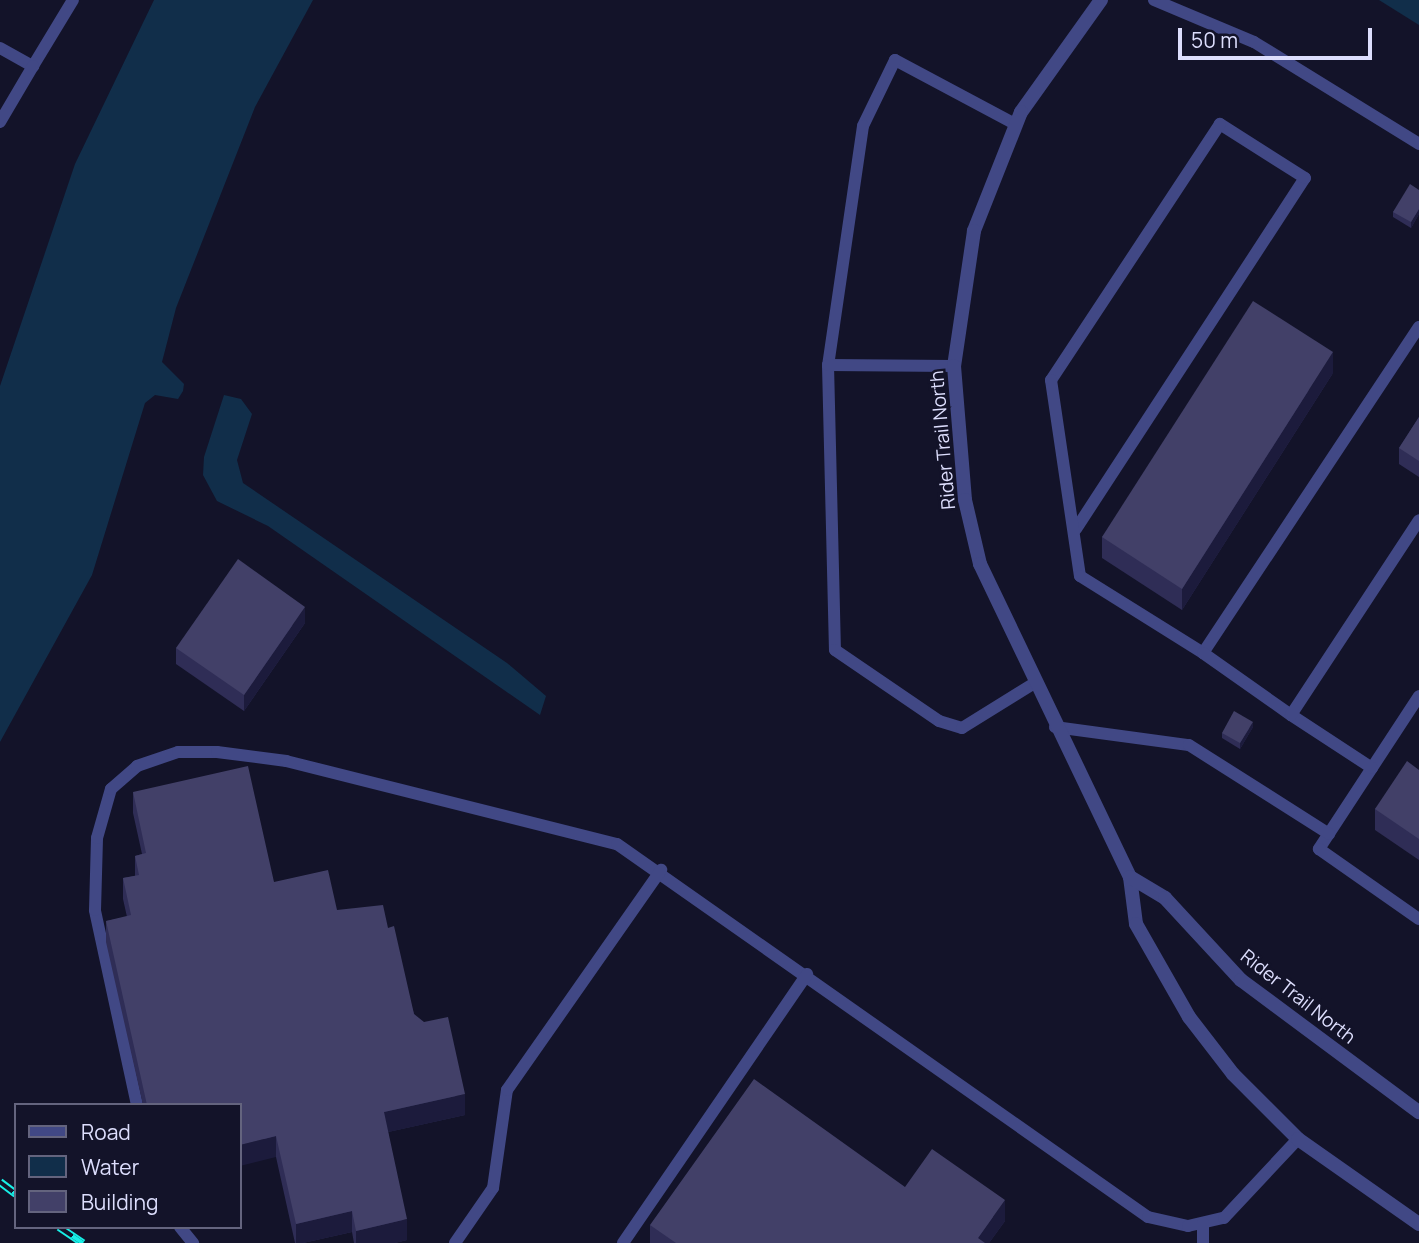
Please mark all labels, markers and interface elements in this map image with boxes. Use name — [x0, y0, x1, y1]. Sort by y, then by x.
scale bar — [1181, 14, 1375, 58]
text: 50 m — [1191, 26, 1238, 54]
street label: Rider Trail North — [926, 370, 960, 510]
street label: Rider Trail North — [1236, 945, 1360, 1049]
legend — [14, 1103, 242, 1229]
text: Road — [81, 1118, 131, 1146]
text: Water — [81, 1153, 139, 1181]
text: Building — [81, 1188, 158, 1216]

